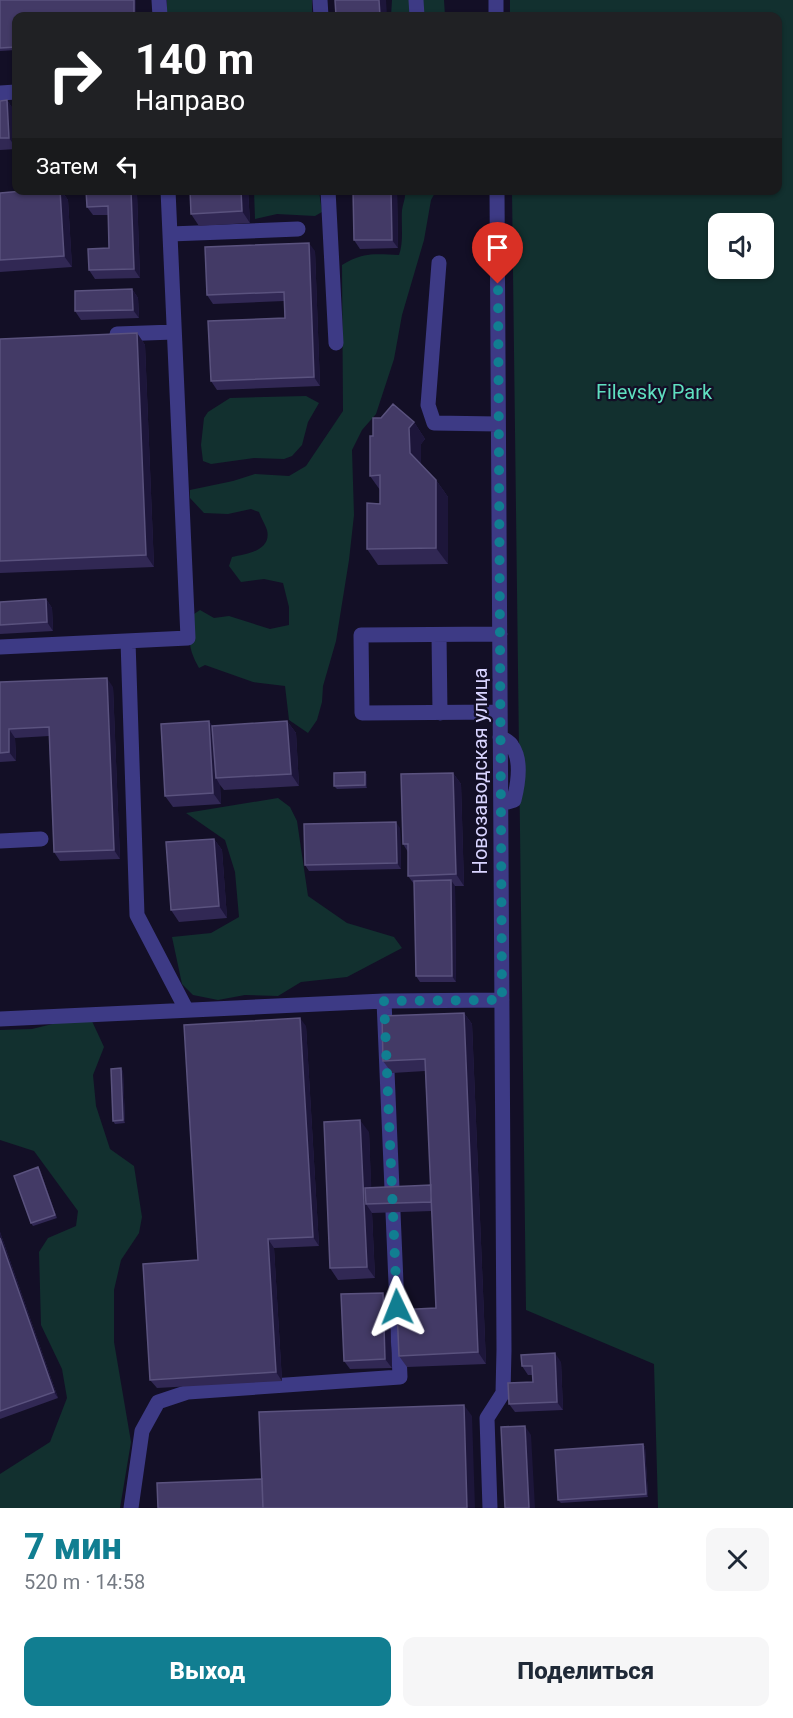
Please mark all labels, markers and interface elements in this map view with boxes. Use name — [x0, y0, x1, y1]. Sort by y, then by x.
text: 140 m — [135, 35, 254, 84]
icon: right — [36, 36, 114, 114]
text: Направо — [135, 85, 245, 117]
icon: left — [111, 150, 144, 183]
text: Затем — [36, 154, 99, 179]
map controls — [708, 213, 774, 279]
button: sound — [708, 213, 774, 279]
pin — [472, 222, 523, 284]
icon: arrive — [481, 231, 514, 264]
park label: Filevsky Park — [596, 380, 713, 404]
street label: Новозаводская улица — [468, 668, 492, 874]
position arrow — [365, 1275, 429, 1339]
text: 7 мин — [24, 1526, 122, 1568]
button: close — [706, 1528, 769, 1591]
text: 520 m · 14:58 — [24, 1570, 145, 1594]
button: Выход — [24, 1637, 391, 1706]
button: Поделиться — [403, 1637, 769, 1706]

